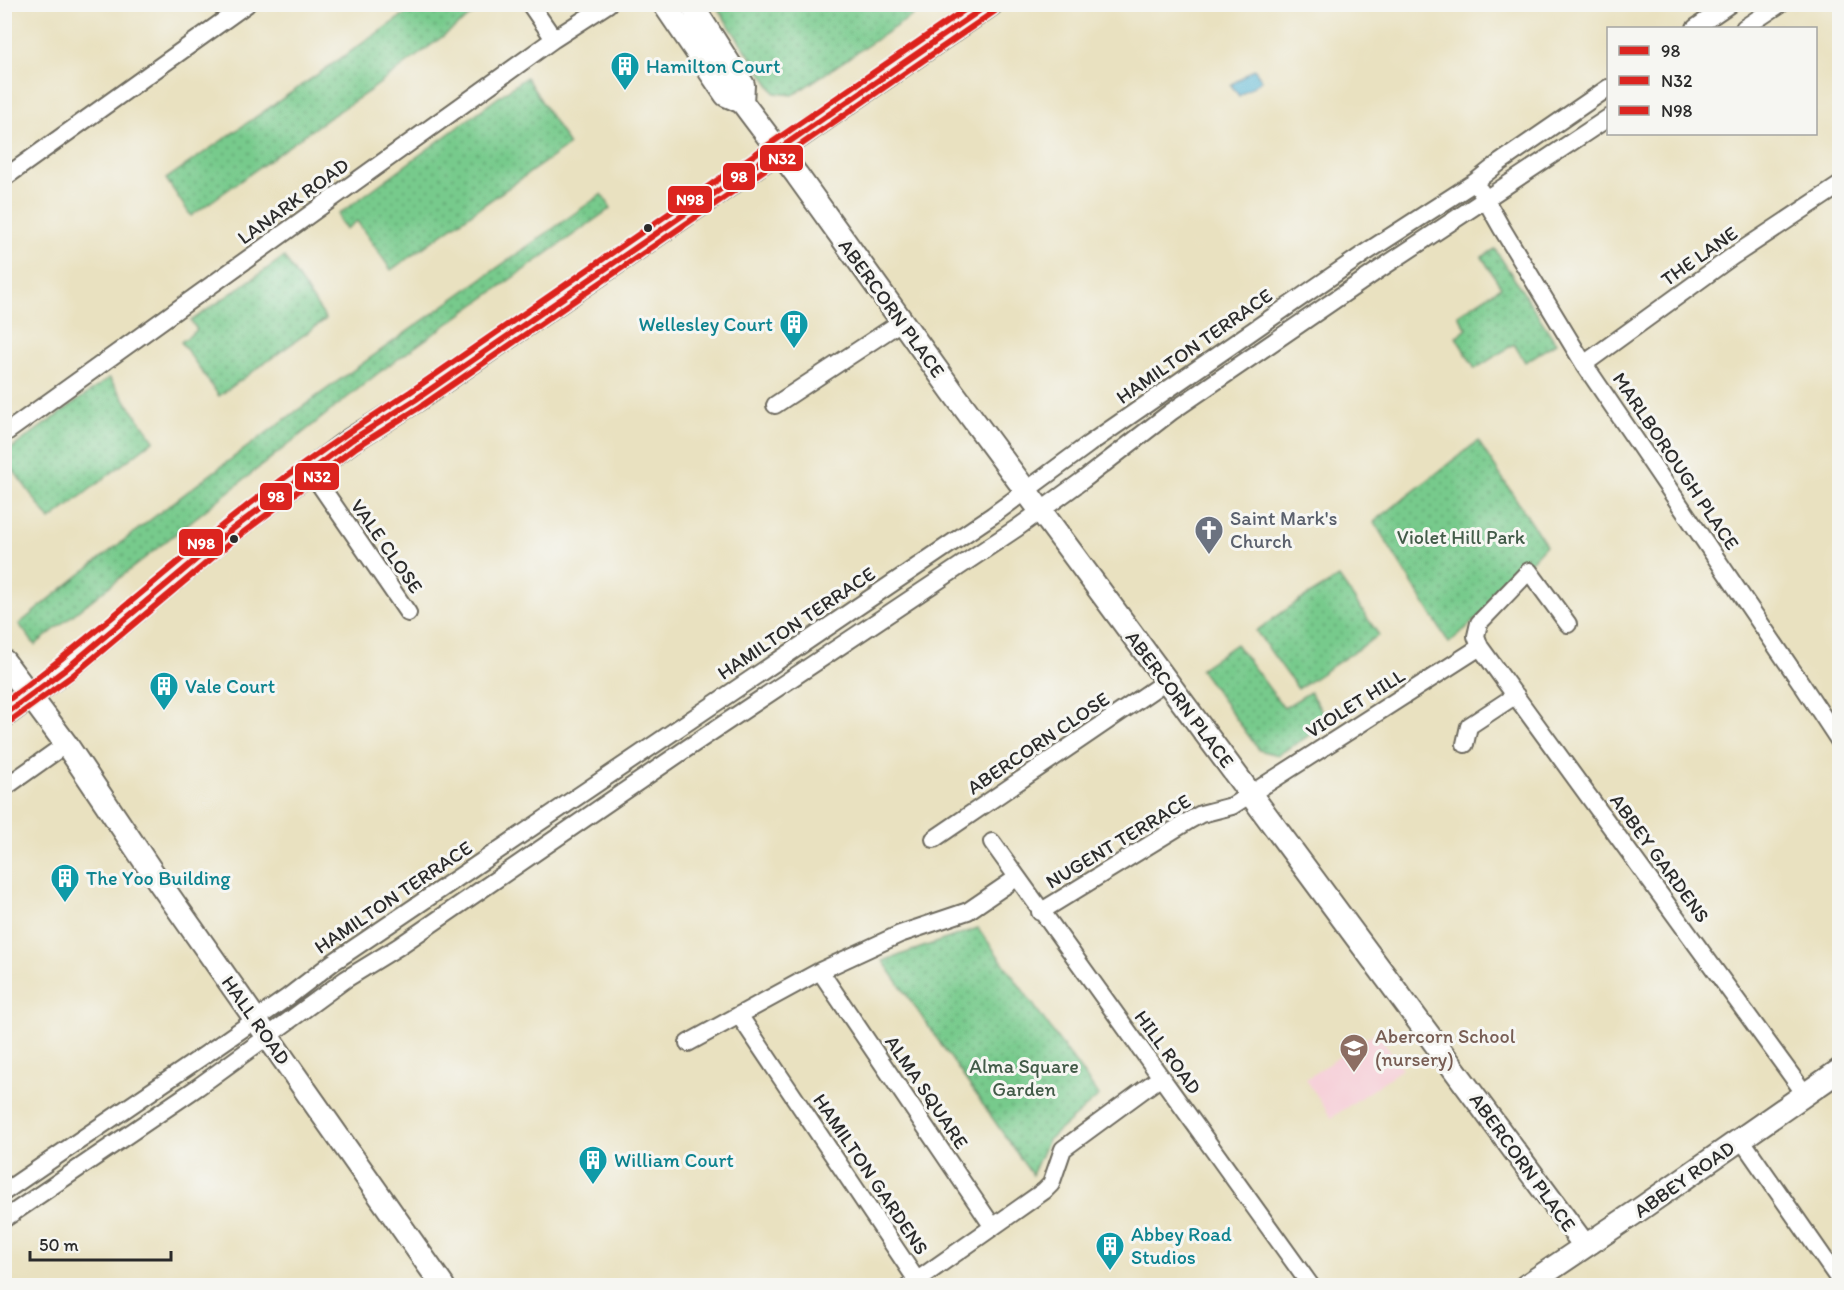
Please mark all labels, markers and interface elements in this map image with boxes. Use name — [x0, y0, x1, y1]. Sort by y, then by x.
legend — [1607, 27, 1817, 135]
text: 98 — [1661, 40, 1680, 62]
building icon: Hamilton Court — [609, 50, 641, 92]
place label: Hamilton Court — [646, 54, 780, 78]
text: N32 — [1661, 70, 1693, 92]
text: N98 — [1661, 100, 1693, 122]
line badge: N32 — [759, 144, 804, 172]
text: N32 — [768, 149, 797, 168]
street label: LANARK ROAD — [233, 153, 353, 249]
line badge: 98 — [722, 162, 756, 191]
text: 98 — [730, 167, 748, 186]
line badge: N98 — [667, 185, 713, 214]
text: N98 — [676, 190, 704, 209]
street label: THE LANE — [1656, 221, 1742, 291]
unlabelled marker — [642, 222, 654, 234]
street label: ABERCORN PLACE — [834, 234, 950, 382]
street label: HAMILTON TERRACE — [1111, 283, 1277, 409]
building icon: Wellesley Court — [778, 308, 810, 350]
place label: Wellesley Court — [639, 312, 773, 336]
street label: MARLBOROUGH PLACE — [1608, 368, 1744, 554]
line badge: N32 — [294, 462, 340, 491]
text: N32 — [303, 467, 332, 486]
line badge: 98 — [259, 482, 293, 511]
text: 98 — [267, 487, 285, 506]
street label: VALE CLOSE — [346, 494, 428, 598]
place label: Saint Mark's Church — [1230, 506, 1338, 553]
church icon: Saint Mark's Church — [1193, 514, 1225, 556]
park label: Violet Hill Park — [1397, 525, 1526, 549]
line badge: N98 — [178, 528, 224, 557]
unlabelled marker — [228, 533, 240, 545]
text: N98 — [187, 534, 215, 553]
street label: HAMILTON TERRACE — [713, 561, 879, 685]
street label: ABERCORN PLACE — [1121, 626, 1239, 772]
street label: VIOLET HILL — [1301, 663, 1409, 743]
building icon: Vale Court — [148, 670, 180, 712]
place label: Vale Court — [185, 674, 275, 698]
street label: ABERCORN CLOSE — [962, 687, 1114, 799]
street label: NUGENT TERRACE — [1041, 788, 1195, 894]
street label: ABBEY GARDENS — [1605, 789, 1715, 927]
street label: HAMILTON TERRACE — [310, 835, 476, 959]
building icon: The Yoo Building — [49, 862, 81, 904]
place label: The Yoo Building — [86, 866, 231, 890]
street label: HALL ROAD — [217, 971, 295, 1069]
street label: HILL ROAD — [1129, 1005, 1207, 1099]
place label: Abercorn School (nursery) — [1375, 1024, 1516, 1071]
street label: ALMA SQUARE — [880, 1031, 974, 1153]
school or university icon: Abercorn School (nursery) — [1338, 1032, 1370, 1074]
park label: Alma Square Garden — [969, 1054, 1079, 1101]
street label: ABERCORN PLACE — [1465, 1088, 1581, 1236]
street label: HAMILTON GARDENS — [808, 1089, 934, 1259]
street label: ABBEY ROAD — [1629, 1135, 1739, 1223]
building icon: William Court — [577, 1144, 609, 1186]
place label: William Court — [614, 1148, 734, 1172]
place label: Abbey Road Studios — [1131, 1222, 1232, 1269]
scale bar — [30, 1224, 171, 1262]
building icon: Abbey Road Studios — [1094, 1230, 1126, 1272]
text: 50 m — [39, 1234, 79, 1256]

